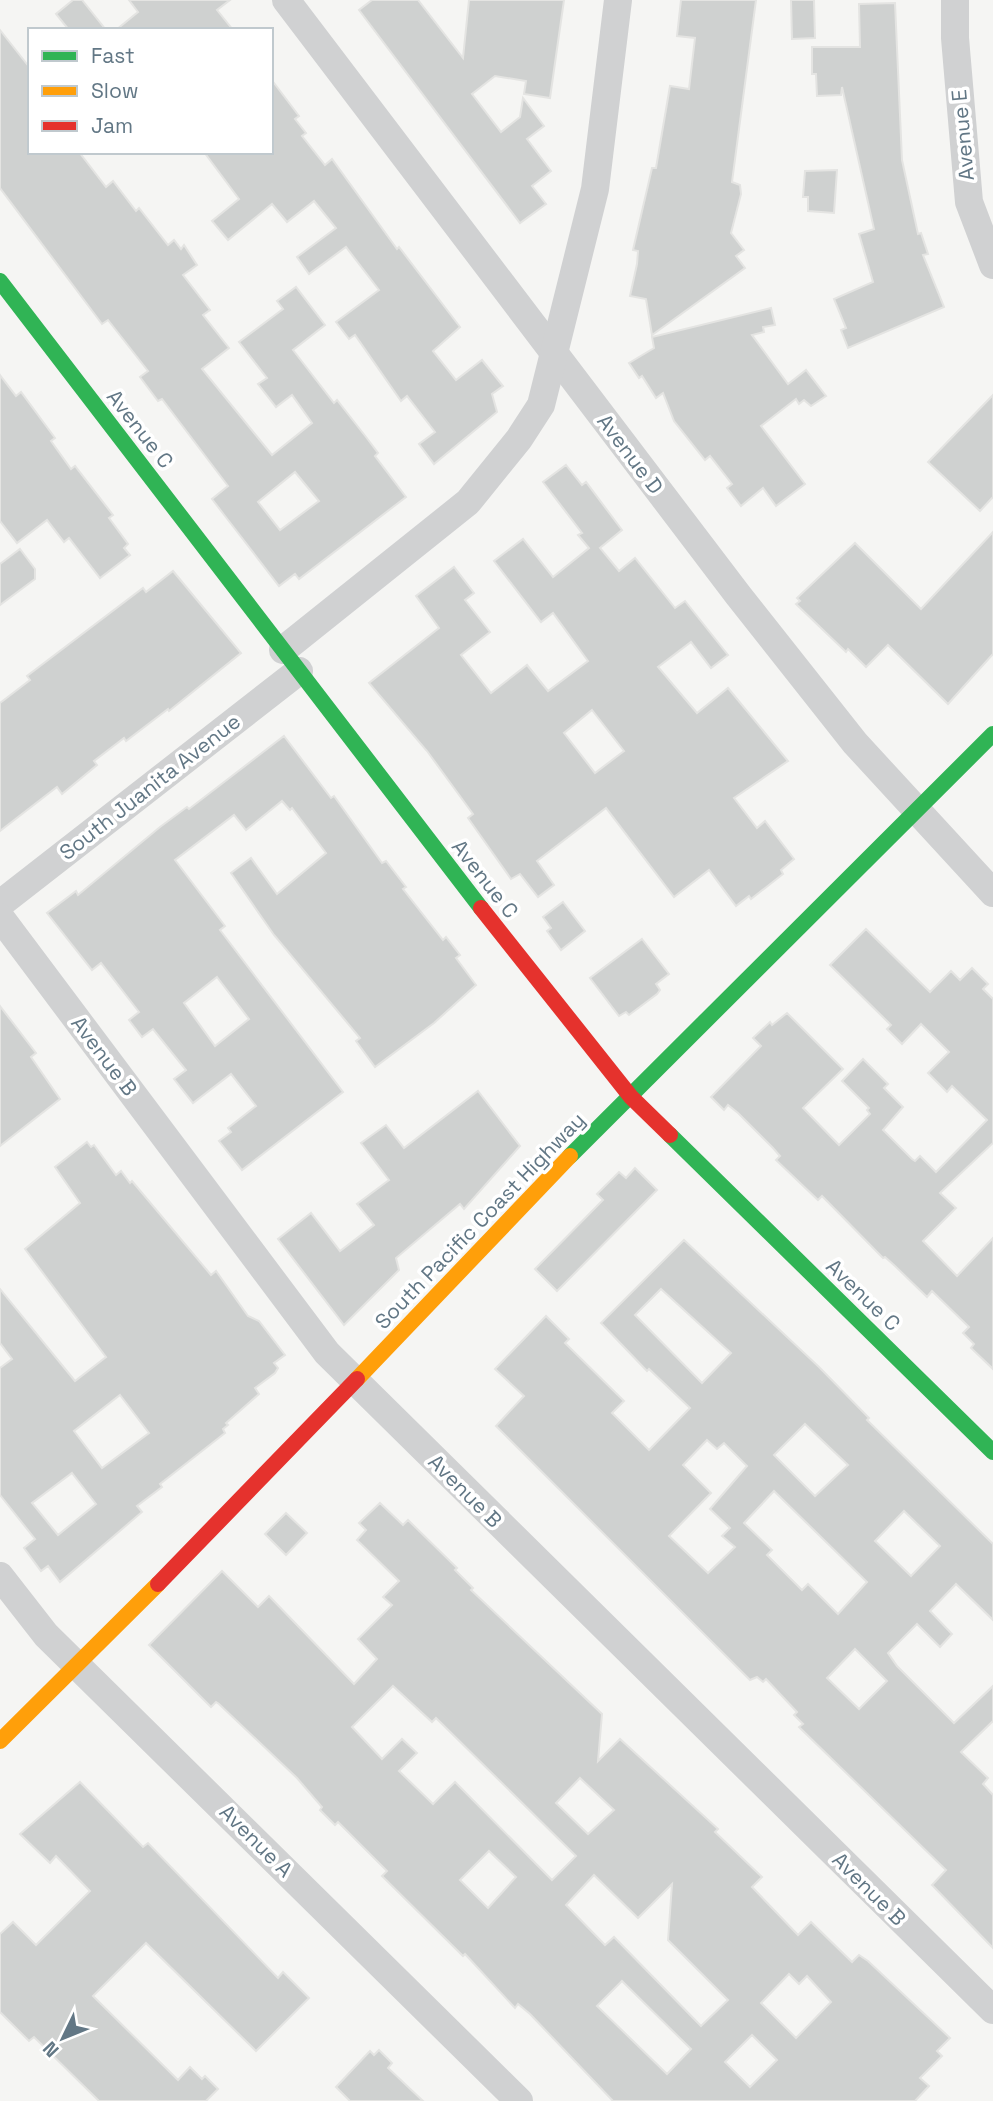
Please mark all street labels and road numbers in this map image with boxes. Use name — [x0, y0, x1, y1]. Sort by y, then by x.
street label: Avenue E — [945, 88, 980, 182]
street label: Avenue C — [101, 384, 180, 474]
street label: Avenue D — [591, 408, 669, 499]
street label: South Juanita Avenue — [54, 707, 246, 866]
street label: Avenue C — [446, 834, 525, 924]
street label: Avenue B — [65, 1010, 143, 1101]
street label: South Pacific Coast Highway — [369, 1107, 590, 1335]
street label: Avenue C — [821, 1253, 906, 1337]
street label: Avenue B — [423, 1448, 508, 1533]
street label: Avenue A — [214, 1798, 299, 1883]
street label: Avenue B — [827, 1846, 912, 1931]

